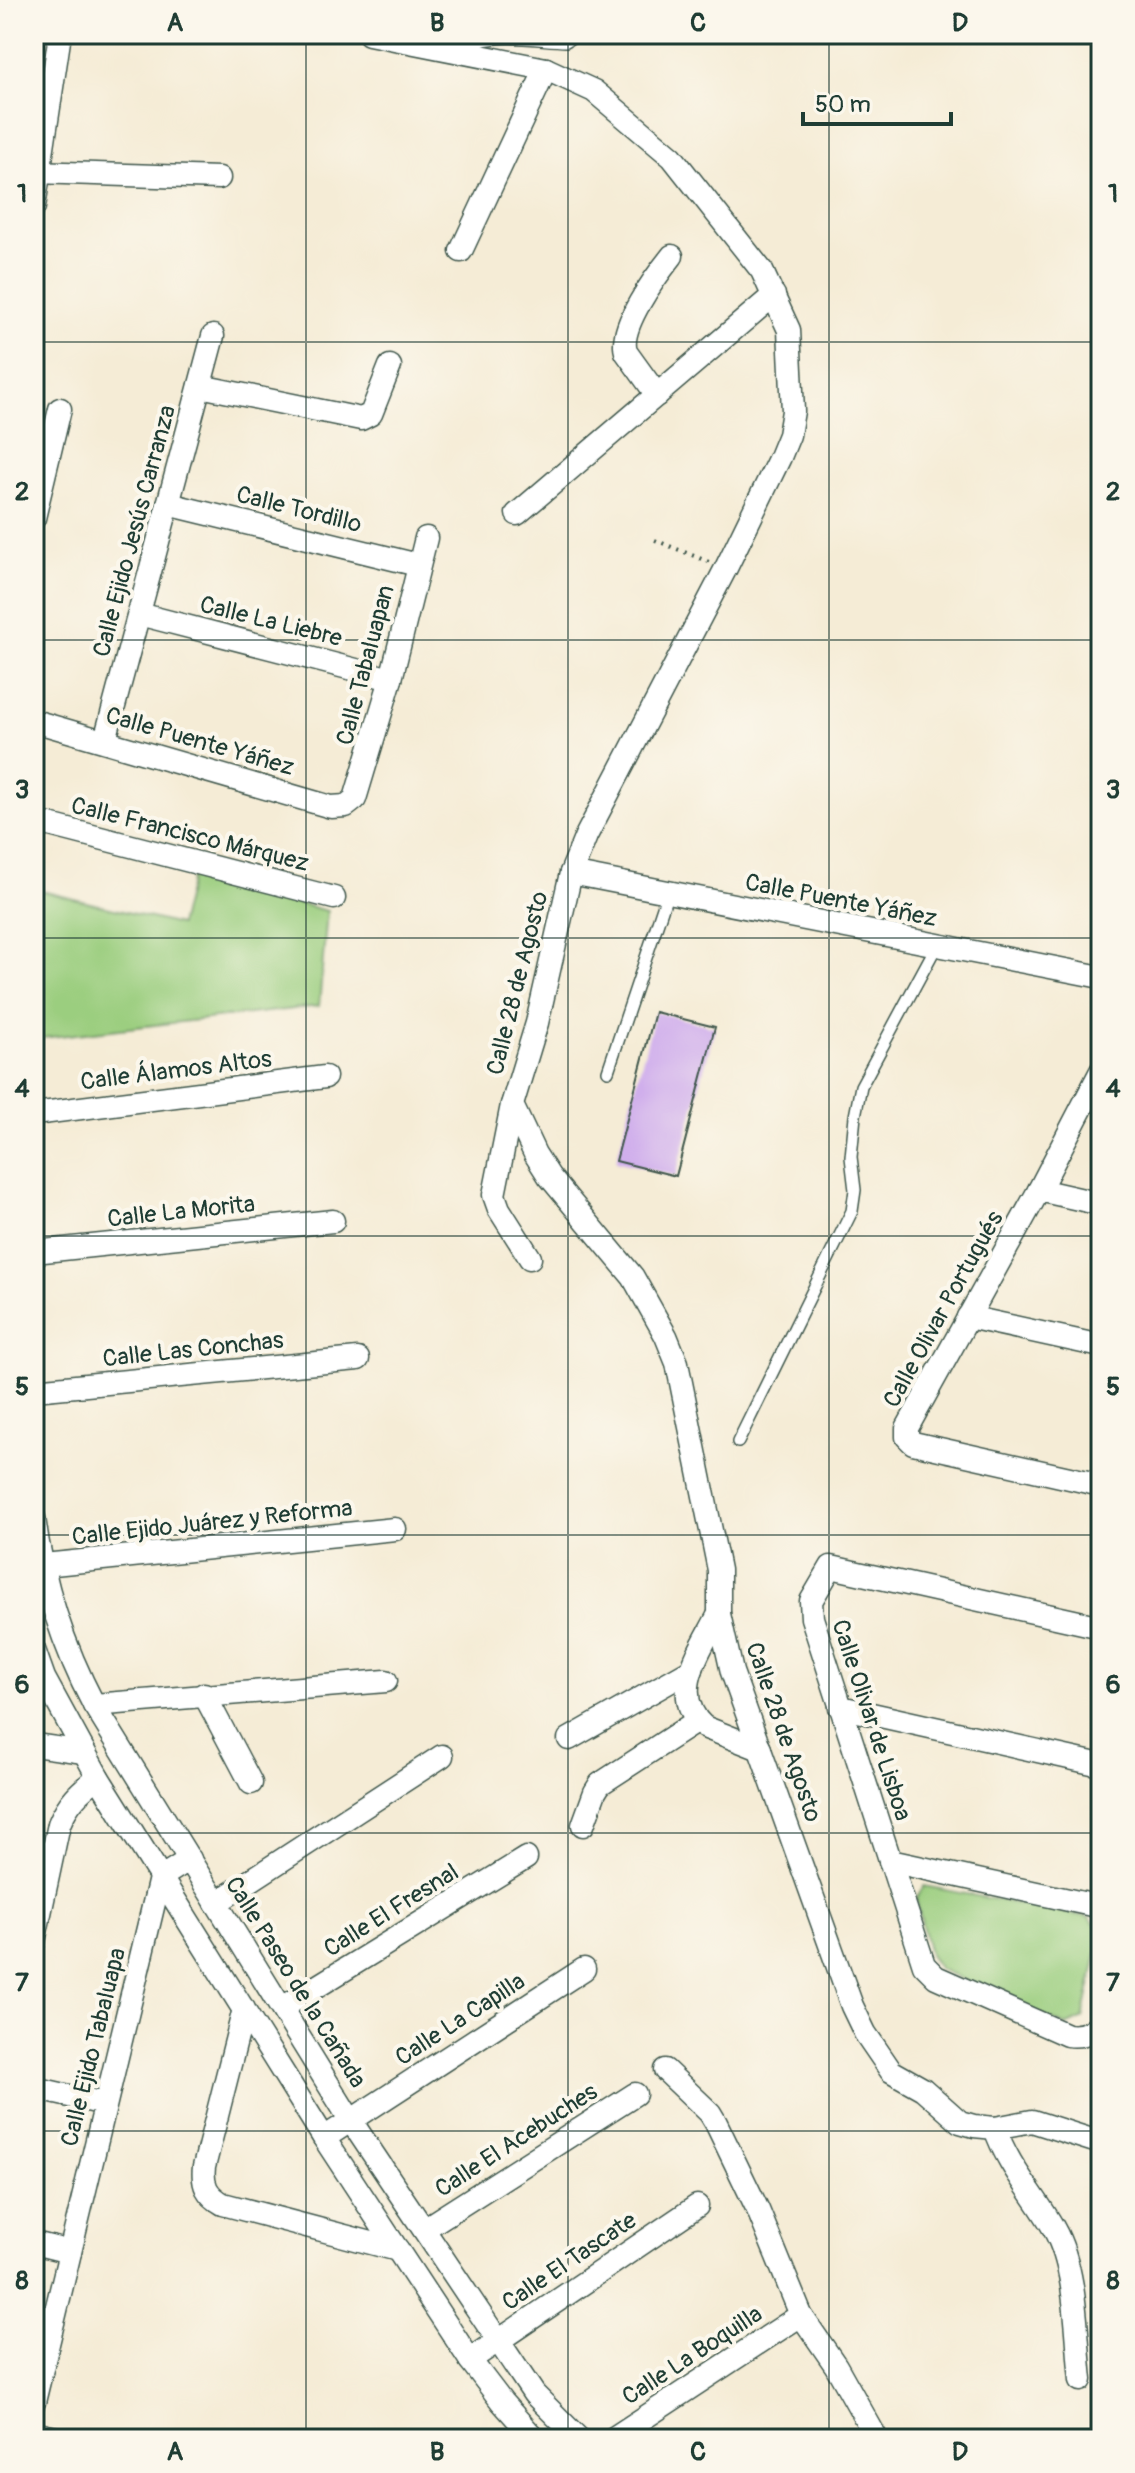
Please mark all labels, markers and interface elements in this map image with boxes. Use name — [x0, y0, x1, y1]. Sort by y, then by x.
text: A — [167, 7, 184, 39]
text: B — [430, 7, 444, 39]
text: C — [690, 7, 706, 39]
text: D — [952, 7, 968, 39]
scale bar — [803, 76, 951, 126]
text: 50 m — [815, 90, 871, 119]
text: 1 — [17, 178, 27, 210]
text: 1 — [1108, 178, 1118, 210]
street label: Calle Ejido Jesús Carranza — [87, 402, 182, 660]
text: 2 — [15, 476, 29, 508]
text: 2 — [1106, 476, 1120, 508]
street label: Calle Tordillo — [233, 480, 365, 539]
street label: Calle Tabaluapan — [330, 582, 401, 748]
street label: Calle La Liebre — [197, 590, 345, 653]
street label: Calle Puente Yáñez — [102, 701, 297, 782]
text: 3 — [15, 774, 29, 806]
text: 3 — [1106, 774, 1120, 806]
street label: Calle Francisco Márquez — [68, 791, 312, 878]
street label: Calle Puente Yáñez — [743, 868, 939, 933]
street label: Calle 28 de Agosto — [481, 888, 554, 1078]
street label: Calle Álamos Altos — [79, 1044, 273, 1097]
text: 4 — [14, 1073, 30, 1105]
text: 4 — [1105, 1073, 1121, 1105]
street label: Calle La Morita — [106, 1189, 256, 1234]
street label: Calle Olivar Portugués — [877, 1206, 1010, 1413]
street label: Calle Las Conchas — [101, 1326, 285, 1373]
text: 5 — [15, 1371, 29, 1403]
text: 5 — [1106, 1371, 1120, 1403]
street label: Calle Ejido Juárez y Reforma — [70, 1493, 354, 1552]
street label: Calle Olivar de Lisboa — [825, 1616, 918, 1824]
street label: Calle 28 de Agosto — [739, 1639, 828, 1826]
text: 6 — [14, 1669, 30, 1701]
text: 6 — [1105, 1669, 1121, 1701]
street label: Calle El Fresnal — [319, 1857, 464, 1963]
street label: Calle Paseo de la Cañada — [219, 1871, 372, 2093]
street label: Calle Ejido Tabaluapa — [55, 1945, 132, 2149]
text: 7 — [15, 1967, 29, 1999]
street label: Calle La Capilla — [390, 1967, 530, 2072]
text: 7 — [1106, 1967, 1120, 1999]
street label: Calle El Acebuches — [430, 2077, 603, 2204]
street label: Calle El Tascate — [497, 2206, 642, 2317]
text: 8 — [15, 2265, 29, 2297]
text: 8 — [1106, 2265, 1120, 2297]
street label: Calle La Boquilla — [617, 2299, 768, 2411]
text: A — [167, 2436, 184, 2468]
text: B — [430, 2436, 444, 2468]
text: C — [690, 2436, 706, 2468]
text: D — [952, 2436, 968, 2468]

